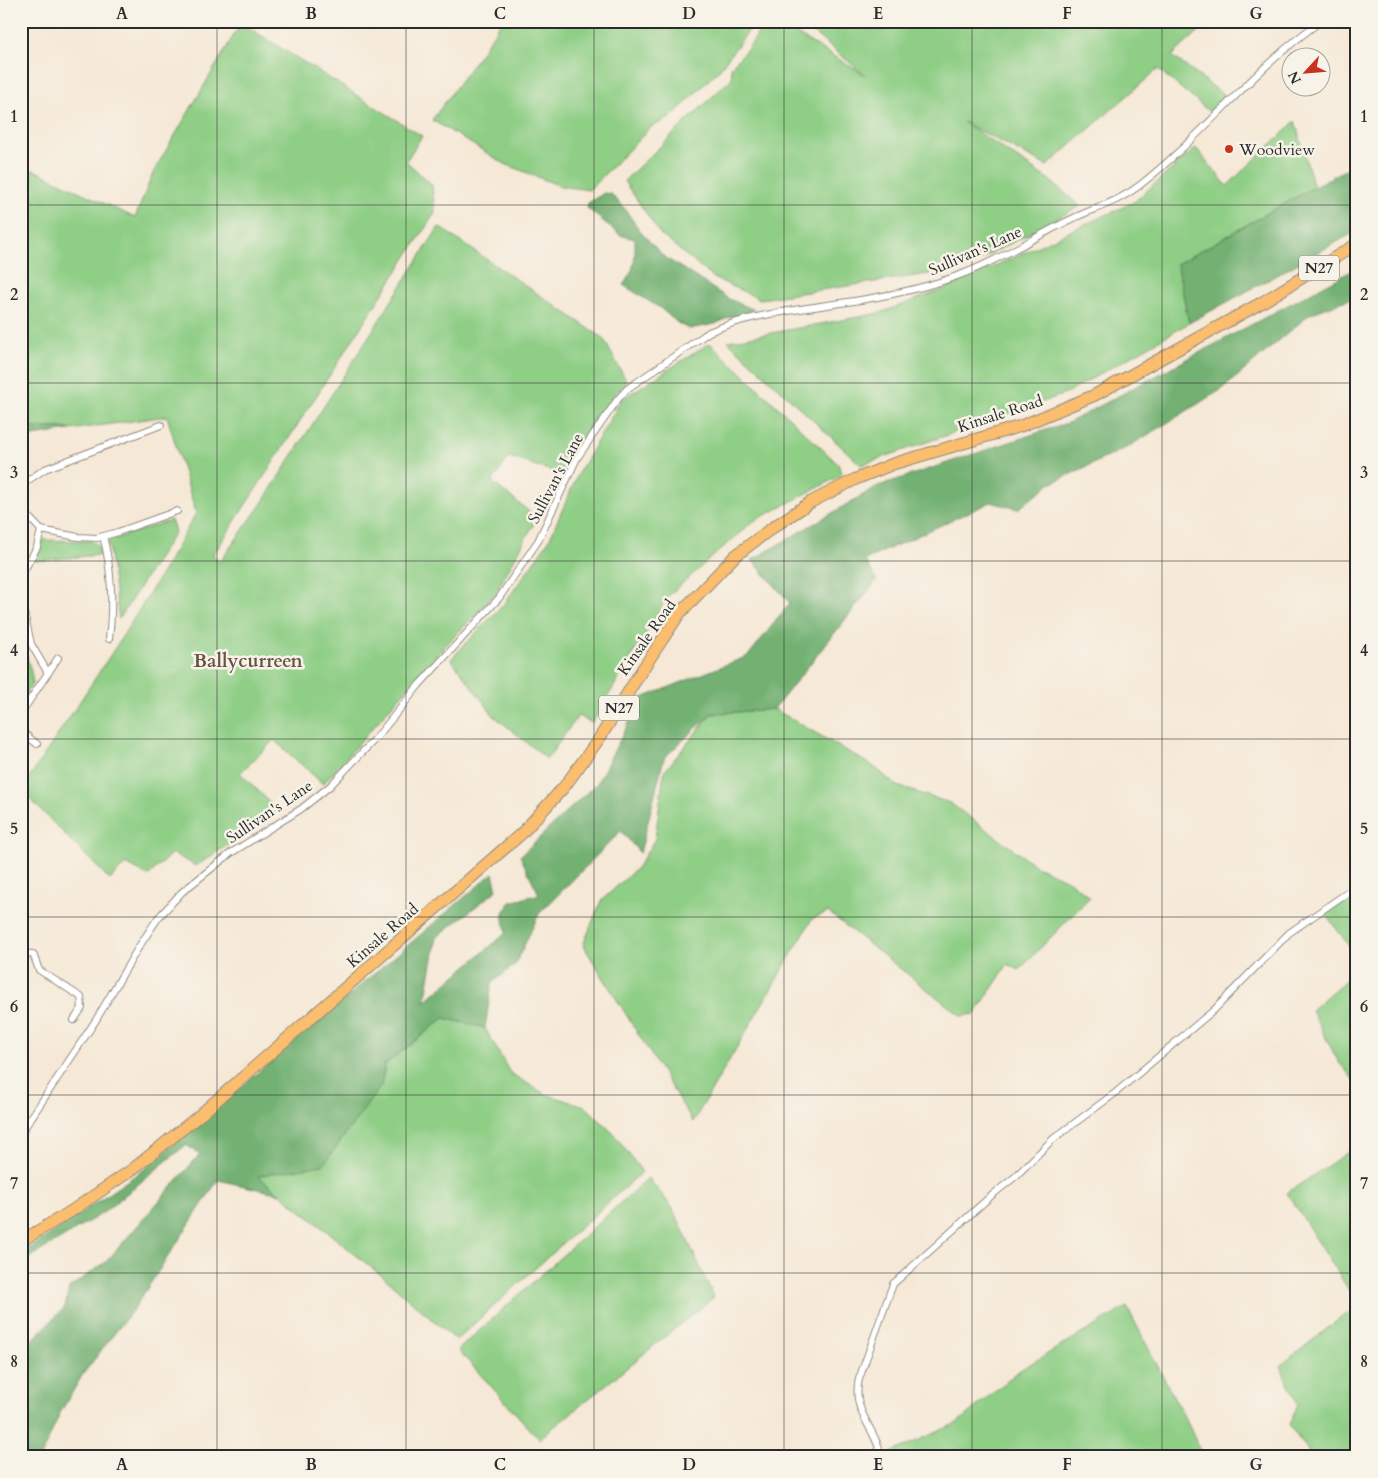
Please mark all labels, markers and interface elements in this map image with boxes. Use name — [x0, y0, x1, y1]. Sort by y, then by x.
text: A — [116, 3, 128, 25]
text: B — [305, 3, 317, 25]
text: C — [494, 3, 506, 25]
text: D — [682, 3, 696, 25]
text: E — [873, 3, 883, 25]
text: F — [1062, 3, 1072, 25]
text: G — [1249, 3, 1263, 25]
north arrow — [1280, 48, 1330, 98]
text: N — [1284, 68, 1306, 87]
text: 1 — [10, 106, 18, 128]
text: 1 — [1360, 106, 1368, 128]
place label: Woodview — [1238, 139, 1315, 161]
marker: Woodview — [1223, 143, 1235, 155]
street label: Sullivan's Lane — [925, 221, 1025, 281]
road number: N27 — [1299, 256, 1339, 280]
text: 2 — [10, 284, 18, 306]
text: 2 — [1360, 284, 1368, 306]
street label: Kinsale Road — [955, 390, 1046, 438]
street label: Sullivan's Lane — [523, 429, 589, 528]
text: 3 — [10, 462, 18, 484]
text: 3 — [1360, 462, 1368, 484]
street label: Kinsale Road — [612, 595, 682, 680]
text: 4 — [10, 640, 18, 662]
text: 4 — [1360, 640, 1368, 662]
district label: Ballycurreen — [193, 648, 304, 674]
road number: N27 — [599, 696, 639, 720]
street label: Sullivan's Lane — [222, 775, 317, 849]
text: 5 — [10, 818, 18, 840]
text: 5 — [1360, 818, 1368, 840]
street label: Kinsale Road — [342, 898, 424, 973]
text: 6 — [10, 996, 18, 1018]
text: 6 — [1360, 996, 1368, 1018]
text: 7 — [10, 1173, 18, 1195]
text: 7 — [1360, 1173, 1368, 1195]
text: 8 — [10, 1351, 18, 1373]
text: 8 — [1360, 1351, 1368, 1373]
text: A — [116, 1454, 128, 1476]
text: B — [305, 1454, 317, 1476]
text: C — [494, 1454, 506, 1476]
text: D — [682, 1454, 696, 1476]
text: E — [873, 1454, 883, 1476]
text: F — [1062, 1454, 1072, 1476]
text: G — [1249, 1454, 1263, 1476]

